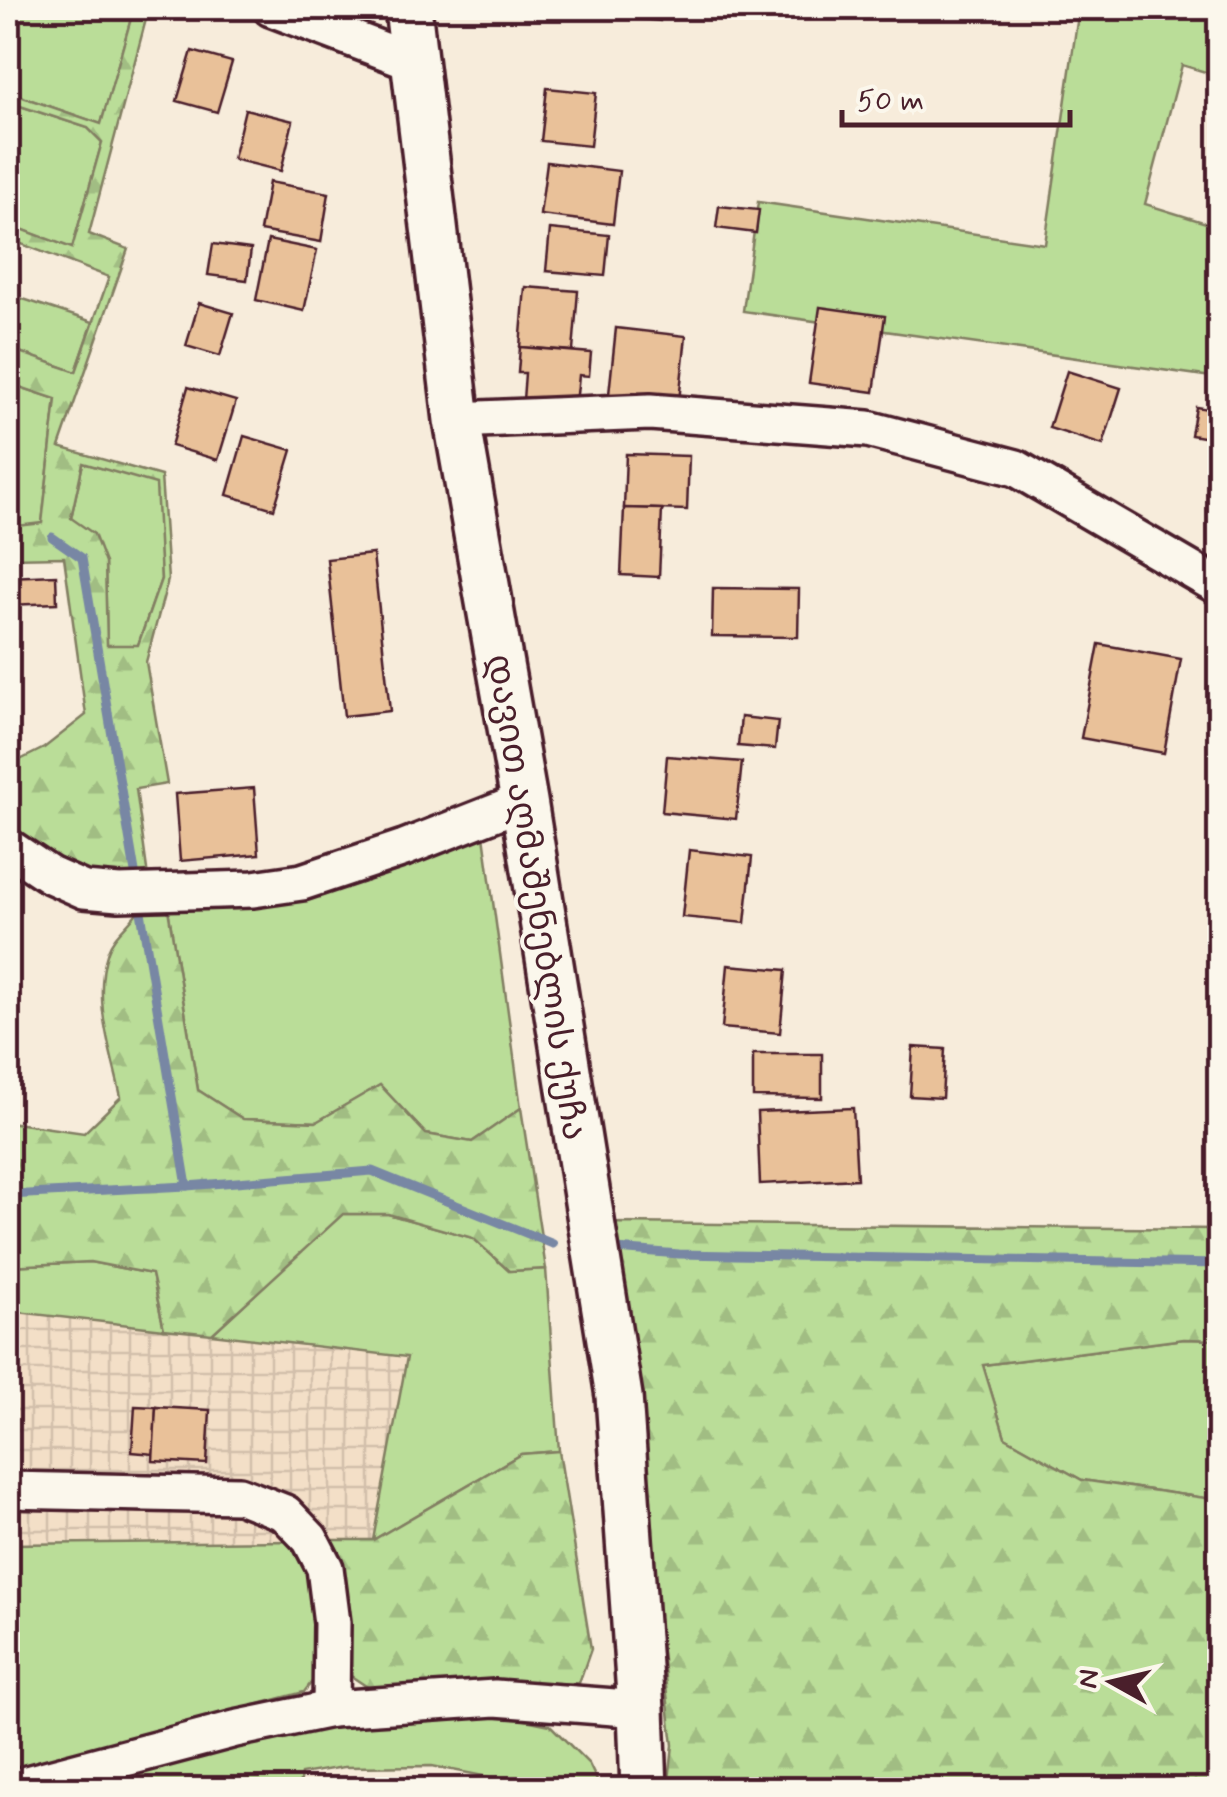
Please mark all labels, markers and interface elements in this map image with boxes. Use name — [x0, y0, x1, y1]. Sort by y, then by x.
scale bar — [842, 65, 1070, 127]
text: 50 m — [857, 82, 924, 121]
street label: დავით აღმაშენებლის ქუჩა — [475, 651, 597, 1144]
north arrow — [1062, 1632, 1162, 1732]
text: N — [1070, 1667, 1109, 1691]

